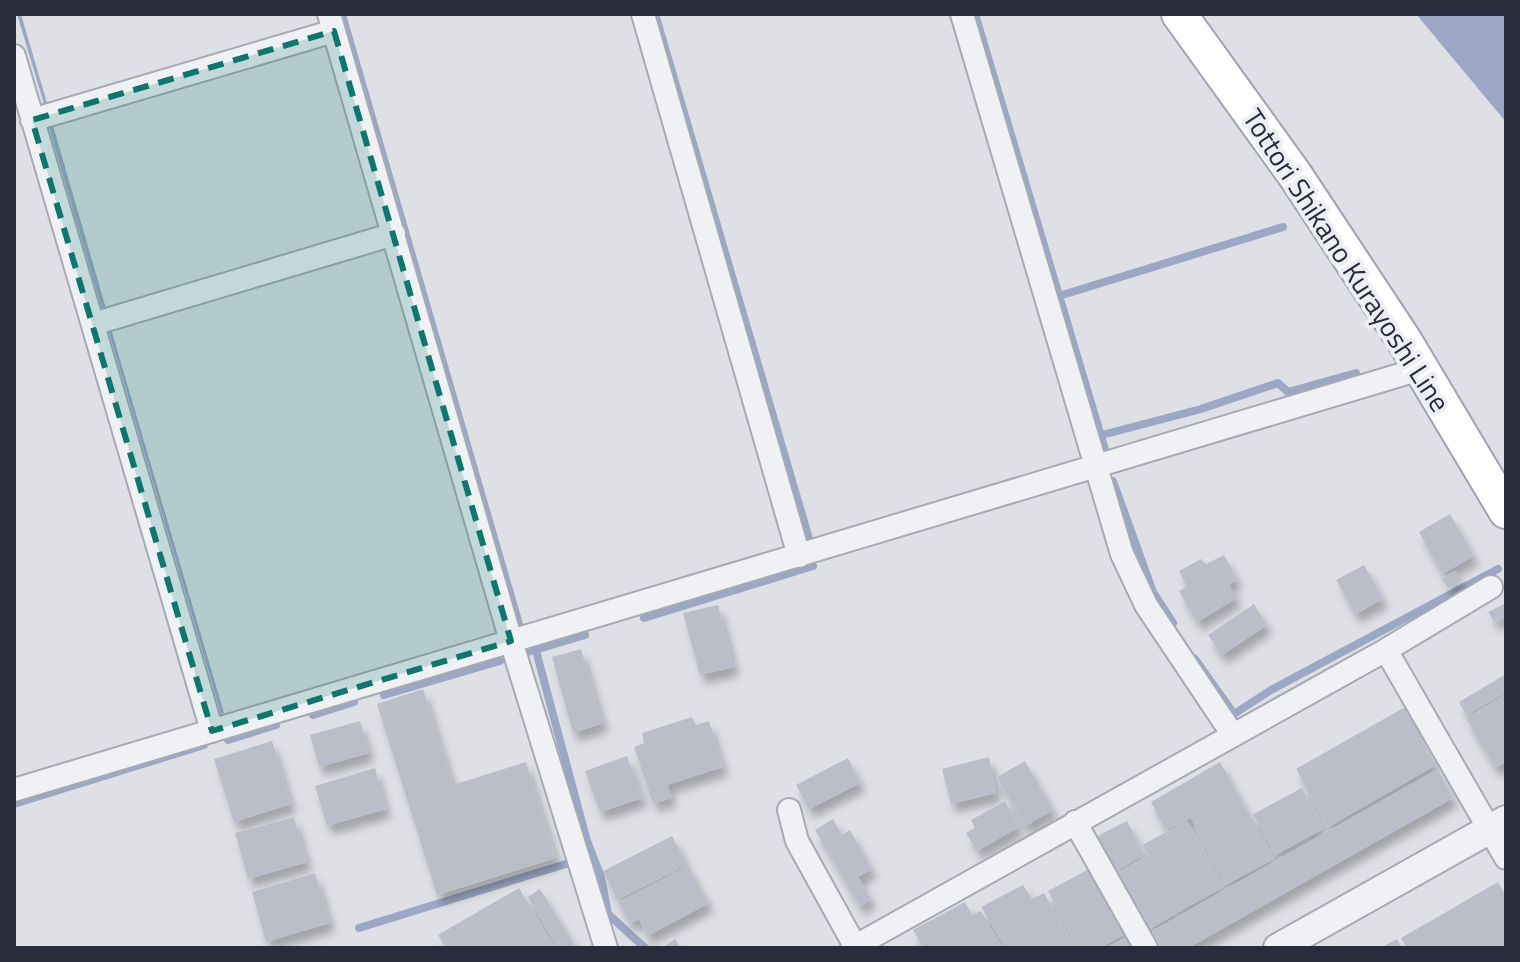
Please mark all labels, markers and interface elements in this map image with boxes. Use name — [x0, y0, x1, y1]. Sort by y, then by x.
street label: Tottori Shikano Kurayoshi Line — [1233, 100, 1461, 420]

